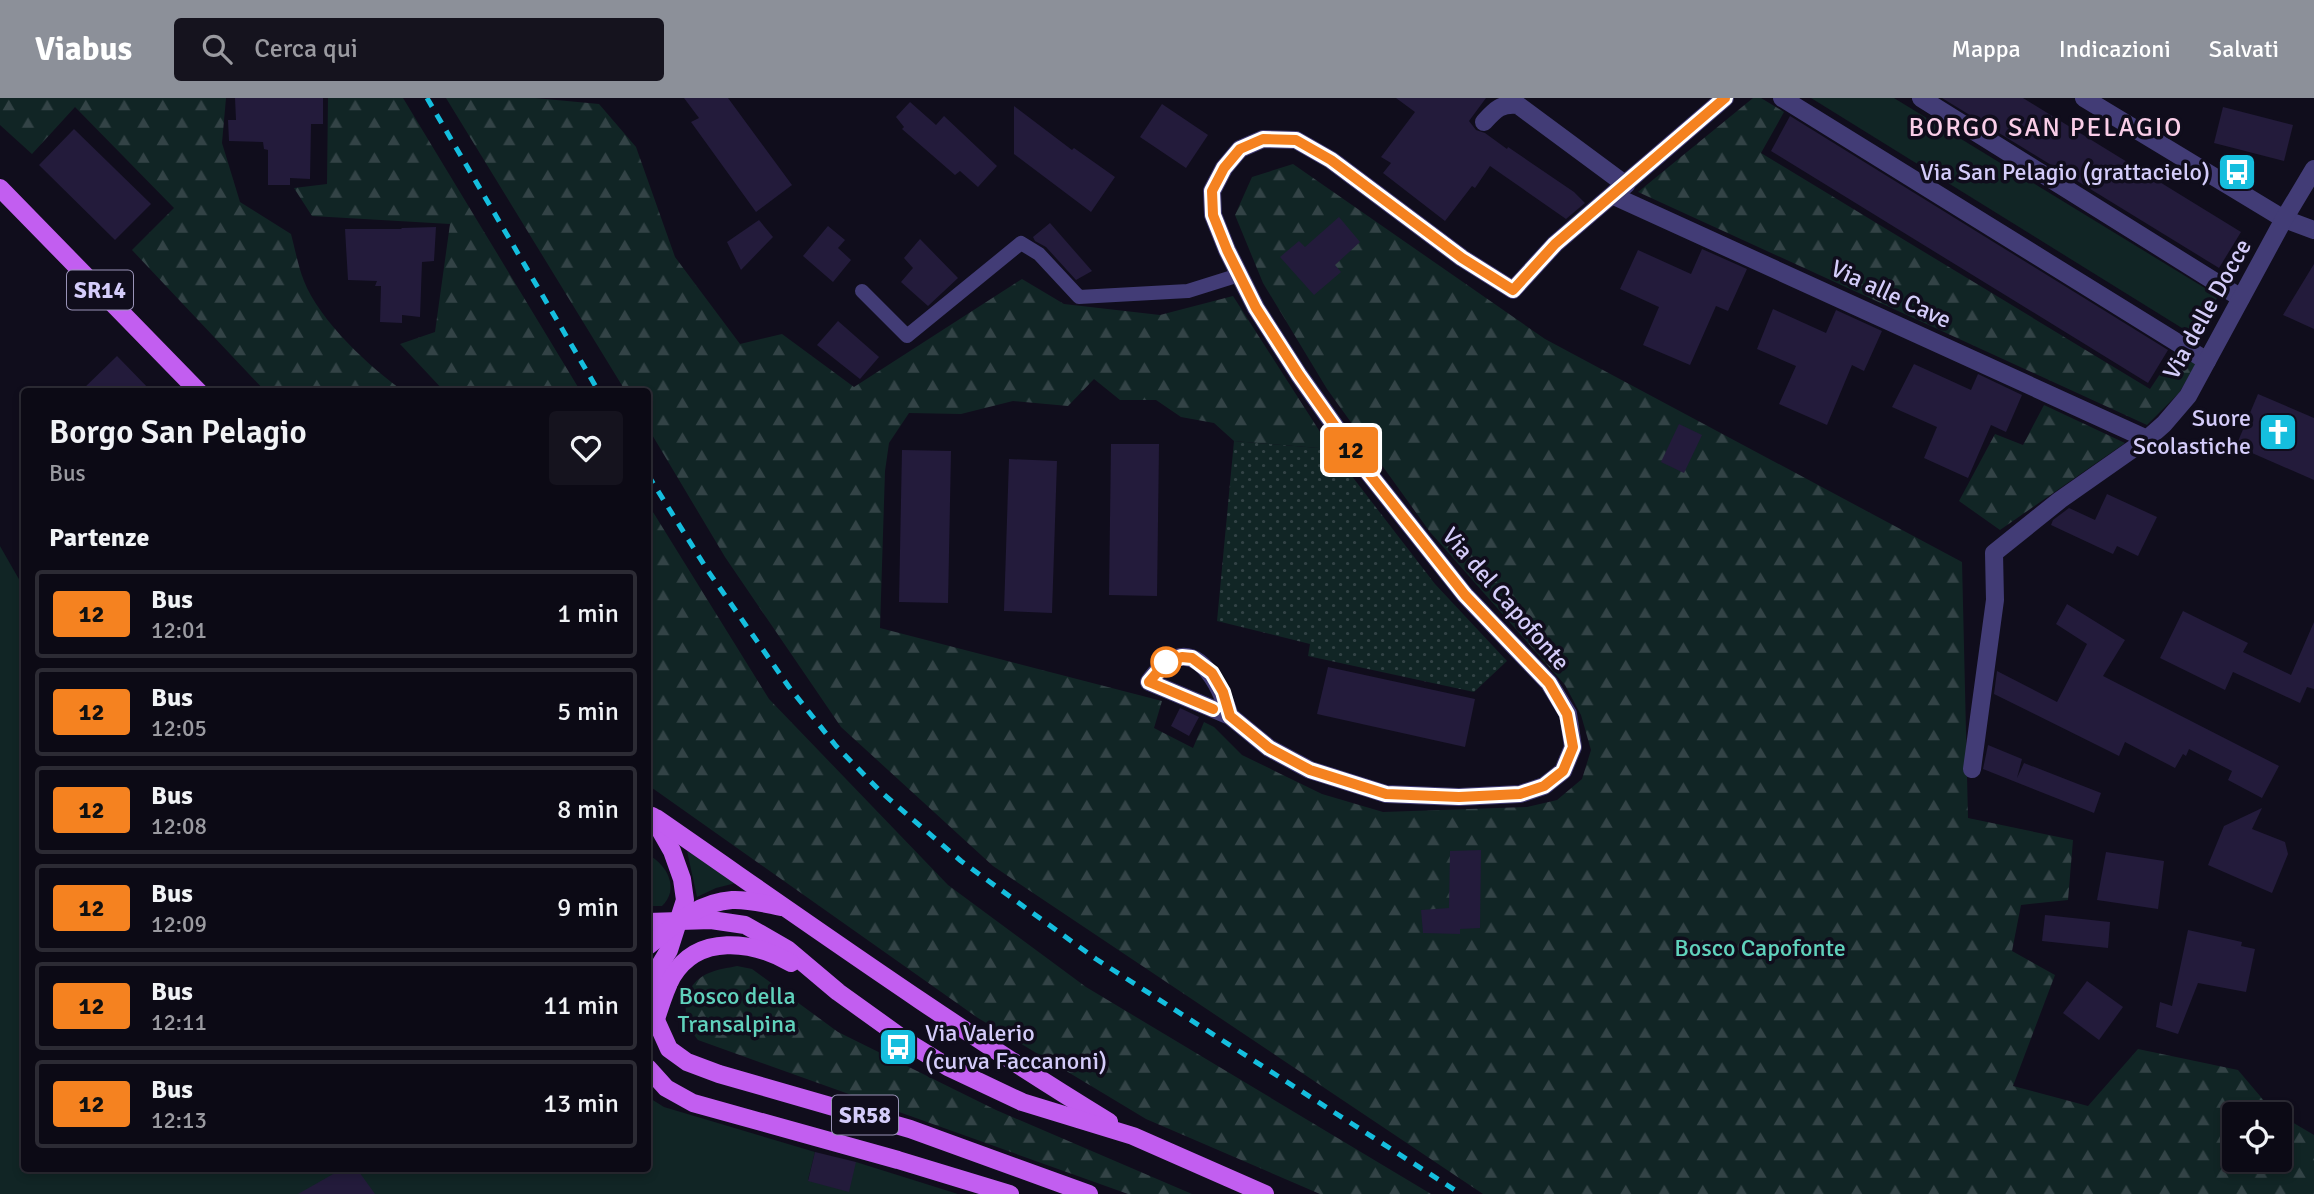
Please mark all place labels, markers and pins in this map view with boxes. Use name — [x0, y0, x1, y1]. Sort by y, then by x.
bus stop icon: Via San Pelagio (grattacielo) — [2216, 151, 2258, 193]
place label: Via San Pelagio (grattacielo) — [1920, 157, 2210, 187]
place label: Suore Scolastiche — [2133, 403, 2251, 461]
church icon: Suore Scolastiche — [2257, 411, 2299, 453]
unlabelled marker — [1151, 647, 1181, 677]
place label: Via Valerio (curva Faccanoni) — [925, 1018, 1107, 1076]
bus stop icon: Via Valerio (curva Faccanoni) — [877, 1026, 919, 1068]

